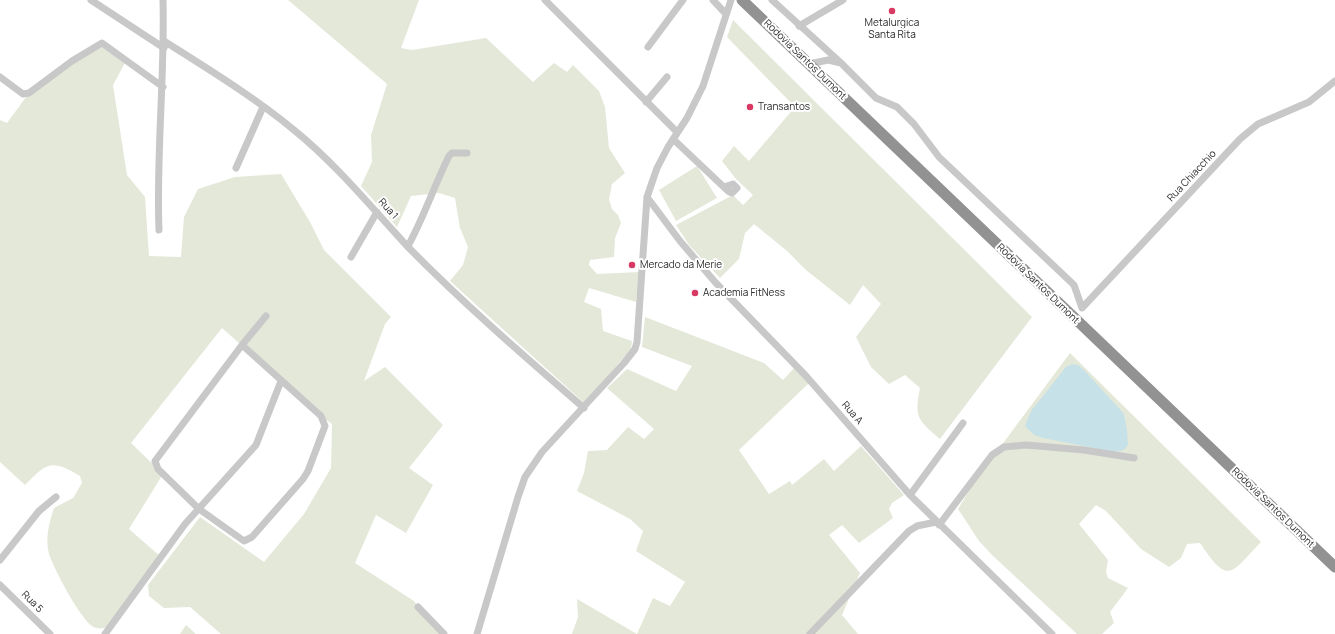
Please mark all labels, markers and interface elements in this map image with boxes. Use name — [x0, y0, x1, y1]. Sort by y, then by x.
marker: Metalurgica Santa Rita — [887, 6, 897, 16]
street label: Rodovia Santos Dumont — [761, 17, 849, 103]
place label: Metalurgica Santa Rita — [865, 17, 919, 40]
place label: Transantos — [758, 101, 810, 113]
marker: Transantos — [745, 102, 755, 112]
street label: Rua Chiacchio — [1165, 148, 1219, 204]
street label: Rua 1 — [376, 196, 400, 222]
street label: Rodovia Santos Dumont — [994, 241, 1082, 327]
place label: Mercado da Merie — [640, 259, 722, 271]
marker: Mercado da Merie — [627, 260, 637, 270]
place label: Academia FitNess — [703, 287, 785, 299]
marker: Academia FitNess — [690, 288, 700, 298]
street label: Rua A — [839, 399, 865, 427]
street label: Rodovia Santos Dumont — [1229, 465, 1317, 551]
street label: Rua 5 — [19, 589, 45, 615]

